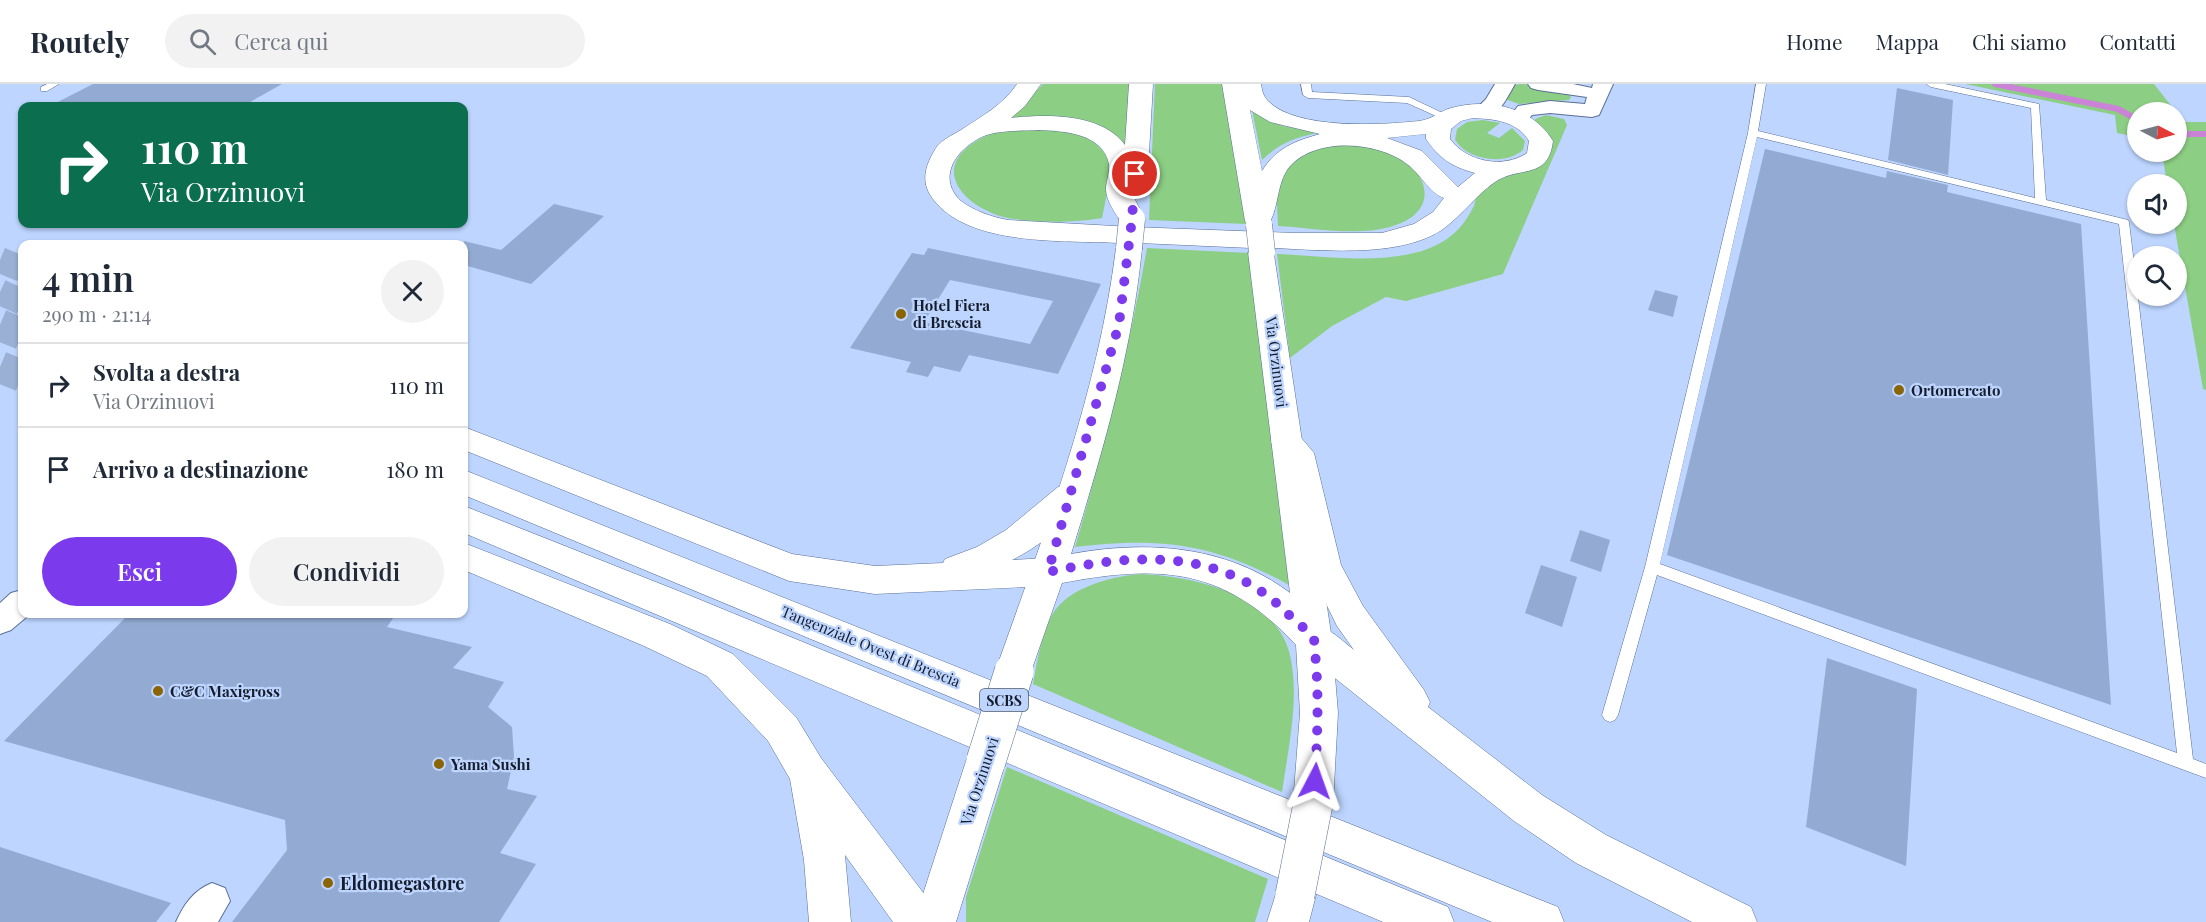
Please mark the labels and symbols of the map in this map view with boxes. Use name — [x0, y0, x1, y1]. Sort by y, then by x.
north arrow — [2127, 102, 2187, 162]
pin — [1109, 148, 1160, 199]
place label: Hotel Fiera di Brescia — [913, 295, 990, 332]
marker: Hotel Fiera di Brescia — [894, 307, 908, 321]
street label: Via Orzinuovi — [1261, 314, 1293, 409]
place label: Ortomercato — [1911, 380, 2000, 400]
marker: Ortomercato — [1892, 383, 1906, 397]
street label: Tangenziale Ovest di Brescia — [778, 601, 964, 691]
place label: C&C Maxigross — [170, 681, 280, 701]
marker: C&C Maxigross — [151, 684, 165, 698]
road number: SCBS — [980, 689, 1028, 711]
street label: Via Orzinuovi — [955, 734, 1003, 828]
position arrow — [1283, 749, 1347, 813]
place label: Yama Sushi — [450, 754, 531, 774]
marker: Yama Sushi — [432, 757, 446, 771]
place label: Eldomegastore — [340, 871, 464, 895]
marker: Eldomegastore — [321, 876, 335, 890]

